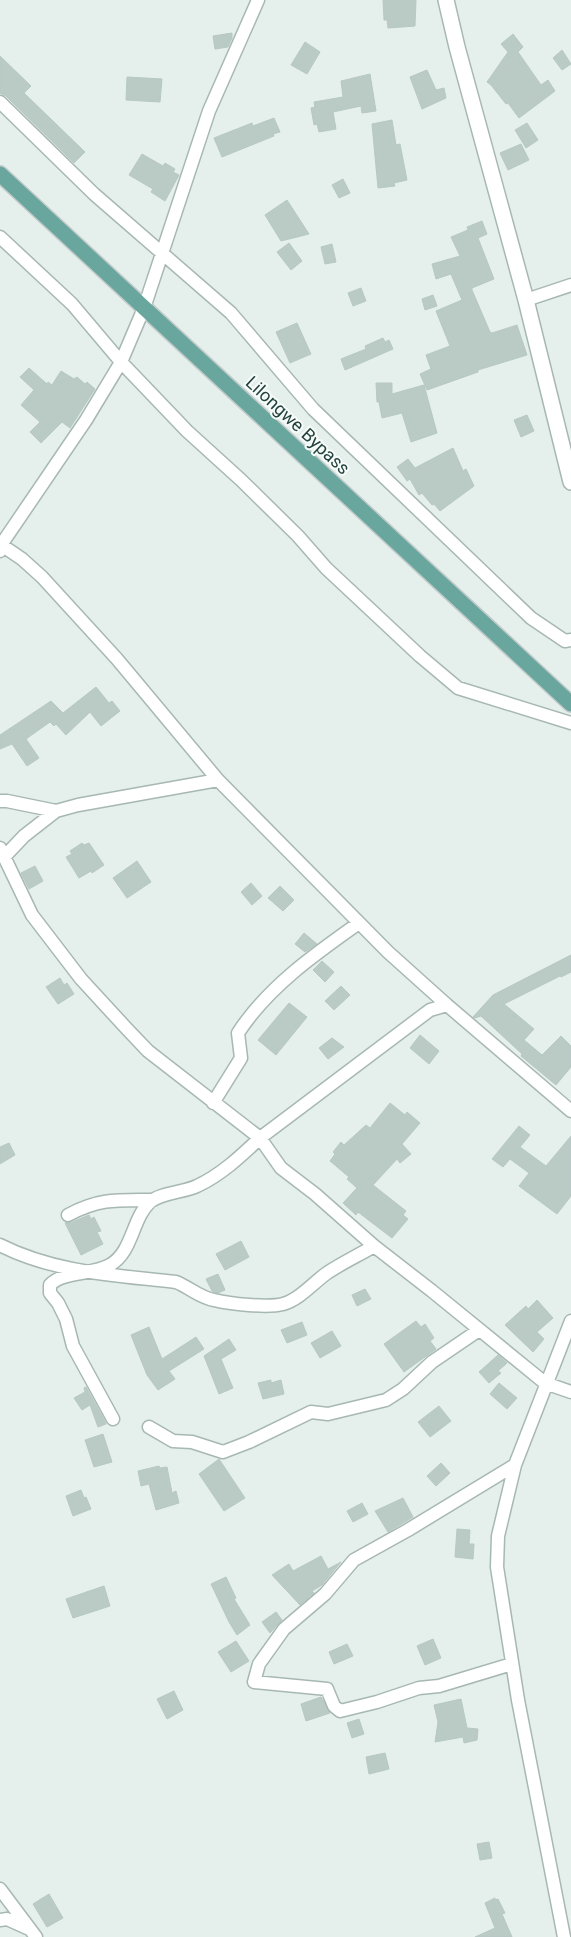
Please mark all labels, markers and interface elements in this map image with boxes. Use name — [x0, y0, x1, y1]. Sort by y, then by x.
street label: Lilongwe Bypass — [242, 371, 354, 479]

